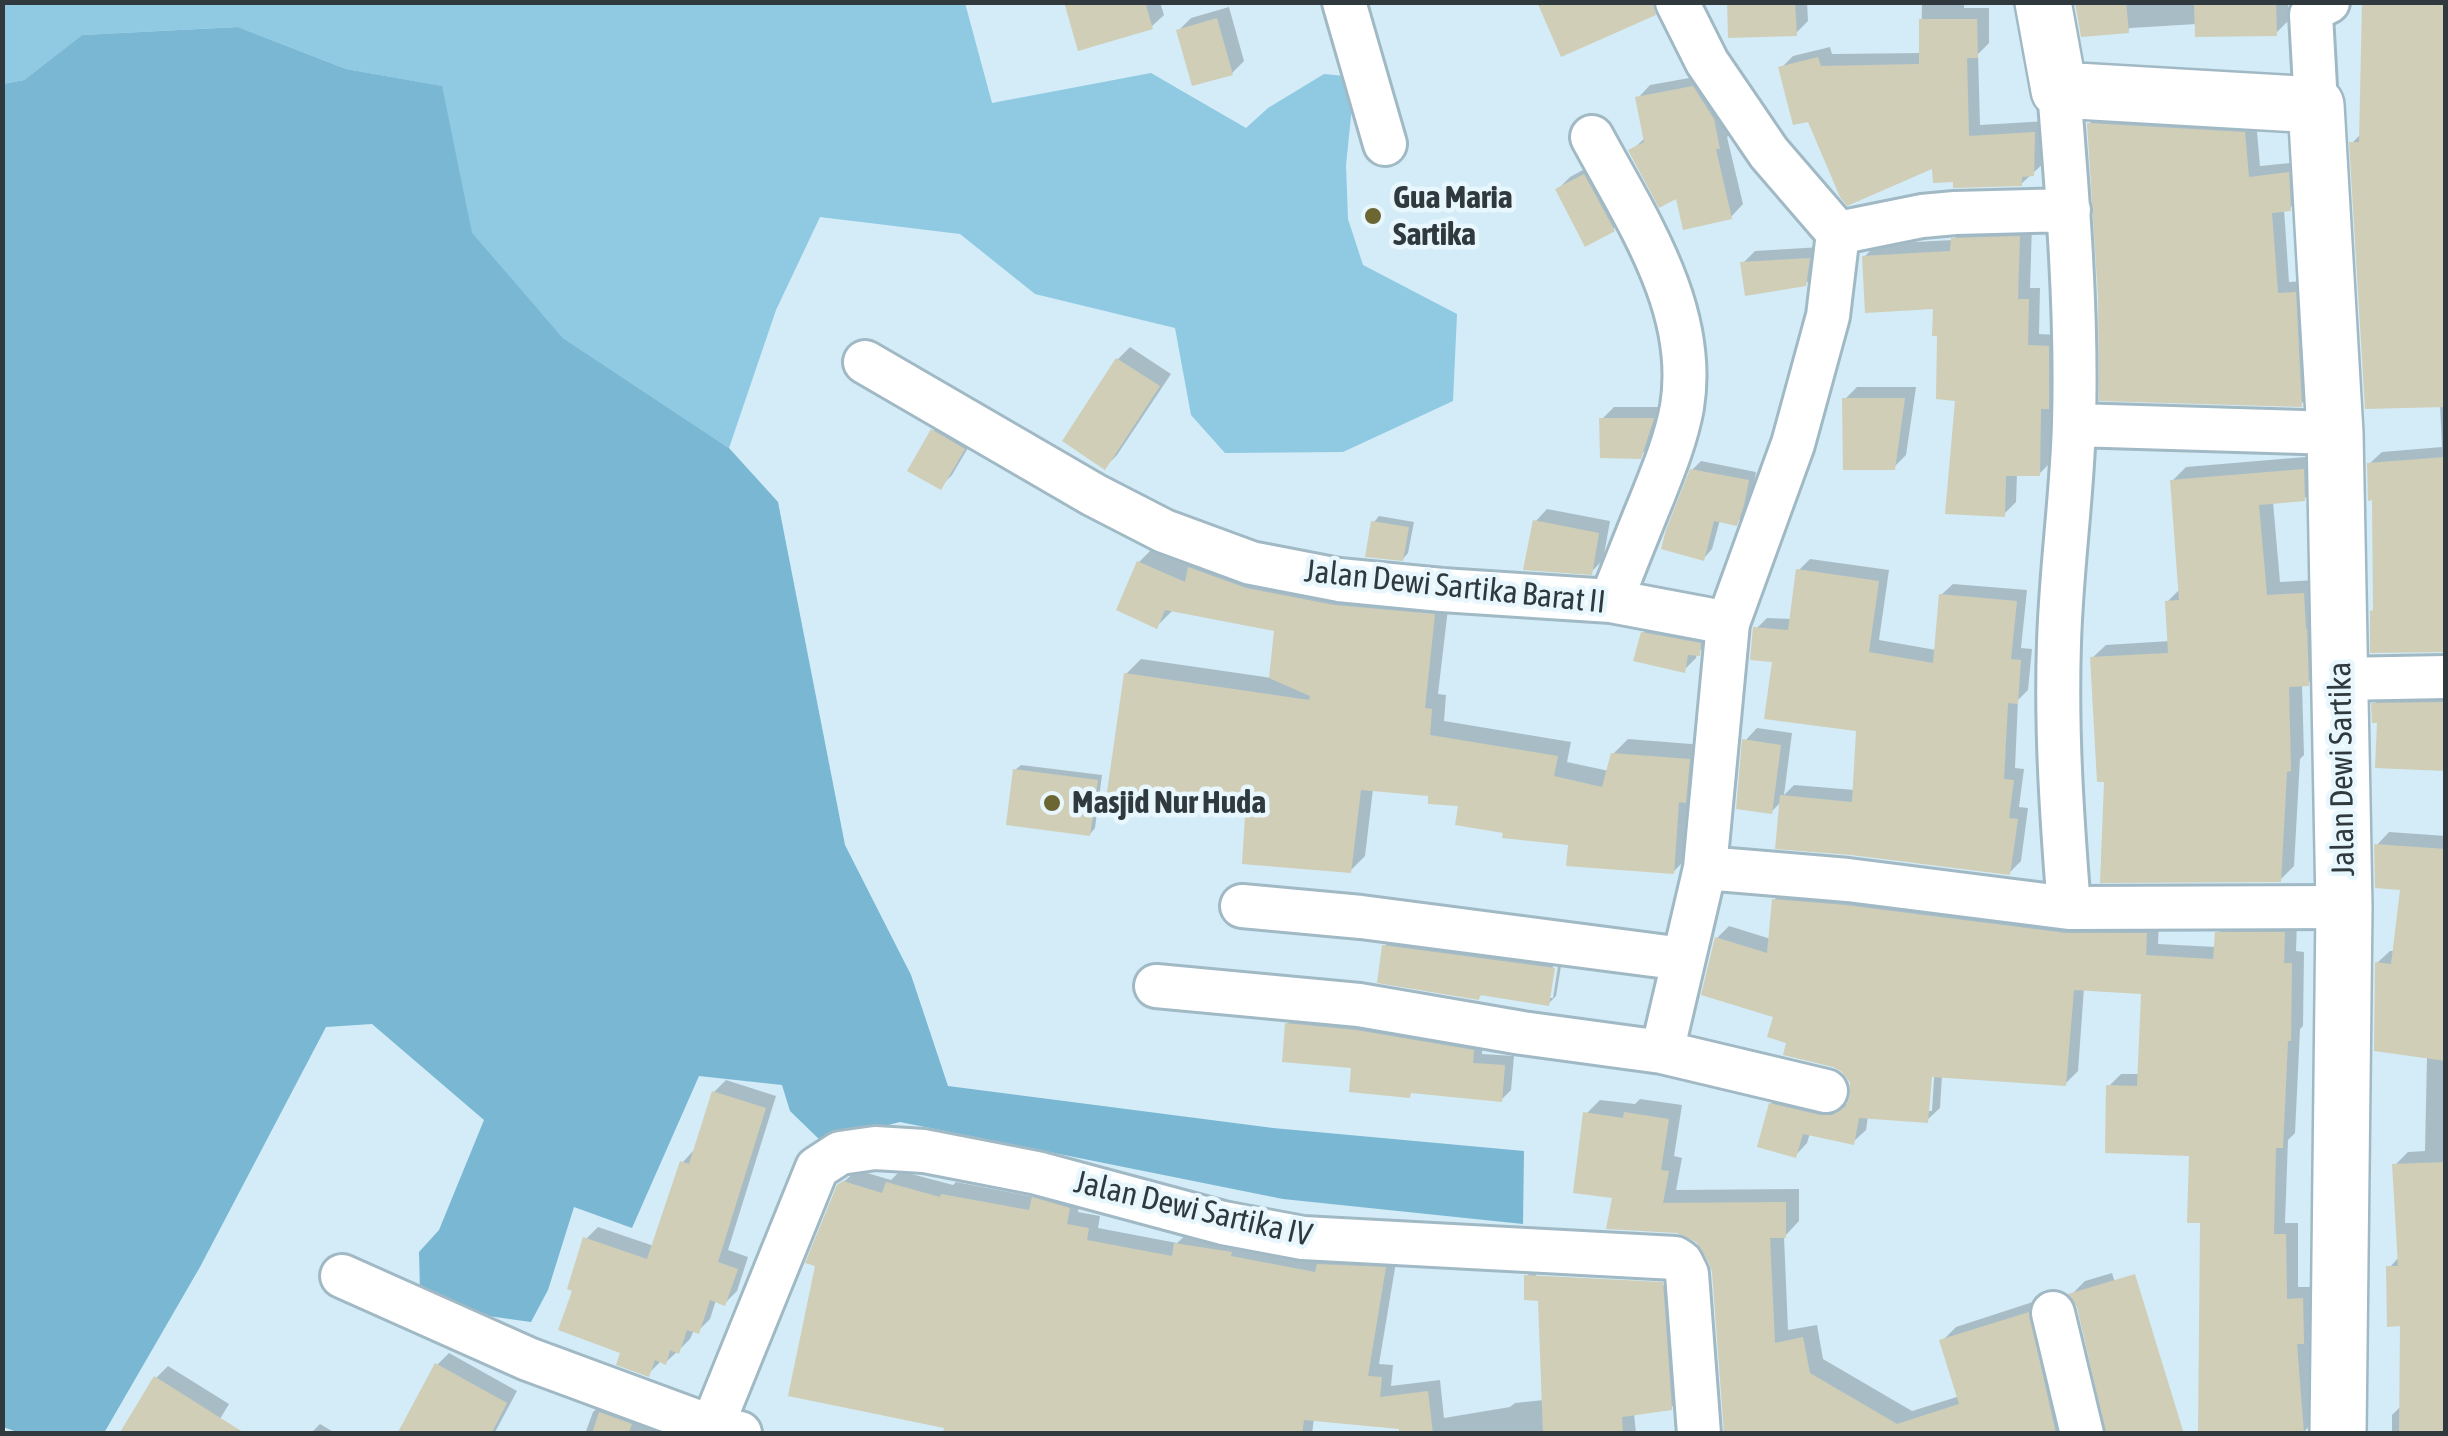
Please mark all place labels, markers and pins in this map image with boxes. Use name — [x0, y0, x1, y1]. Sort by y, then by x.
place label: Gua Maria Sartika — [1393, 179, 1513, 254]
marker: Gua Maria Sartika — [1362, 205, 1384, 227]
place label: Masjid Nur Huda — [1072, 784, 1266, 822]
marker: Masjid Nur Huda — [1041, 792, 1063, 814]

